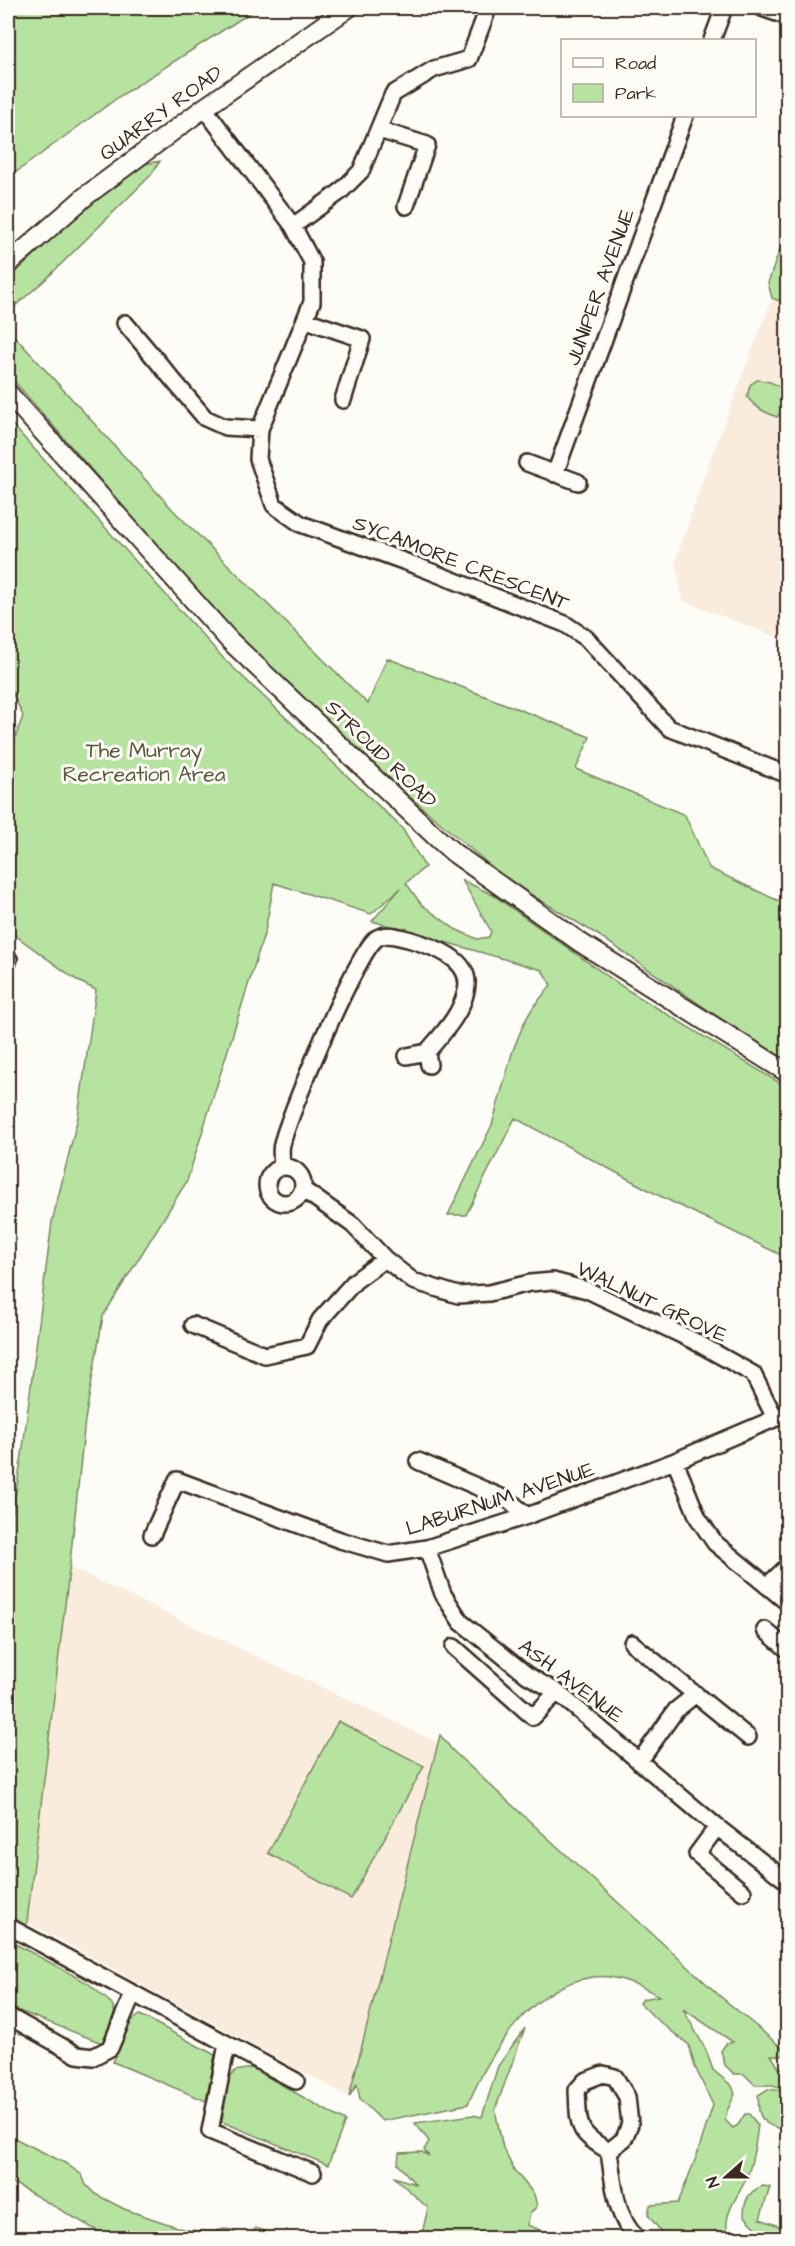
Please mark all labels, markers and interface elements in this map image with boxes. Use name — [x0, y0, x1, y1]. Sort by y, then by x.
legend — [561, 39, 756, 117]
text: Road — [615, 51, 656, 76]
street label: QUARRY ROAD — [93, 58, 229, 168]
text: Park — [615, 81, 657, 106]
street label: JUNIPER AVENUE — [558, 204, 642, 369]
street label: SYCAMORE CRESCENT — [349, 508, 574, 618]
street label: STROUD ROAD — [319, 693, 444, 815]
park label: The Murray Recreation Area — [63, 736, 226, 789]
street label: WALNUT GROVE — [572, 1254, 733, 1350]
street label: LABURNUM AVENUE — [402, 1455, 599, 1543]
street label: ASH AVENUE — [513, 1632, 630, 1730]
north arrow — [696, 2147, 756, 2207]
text: N — [701, 2173, 725, 2191]

